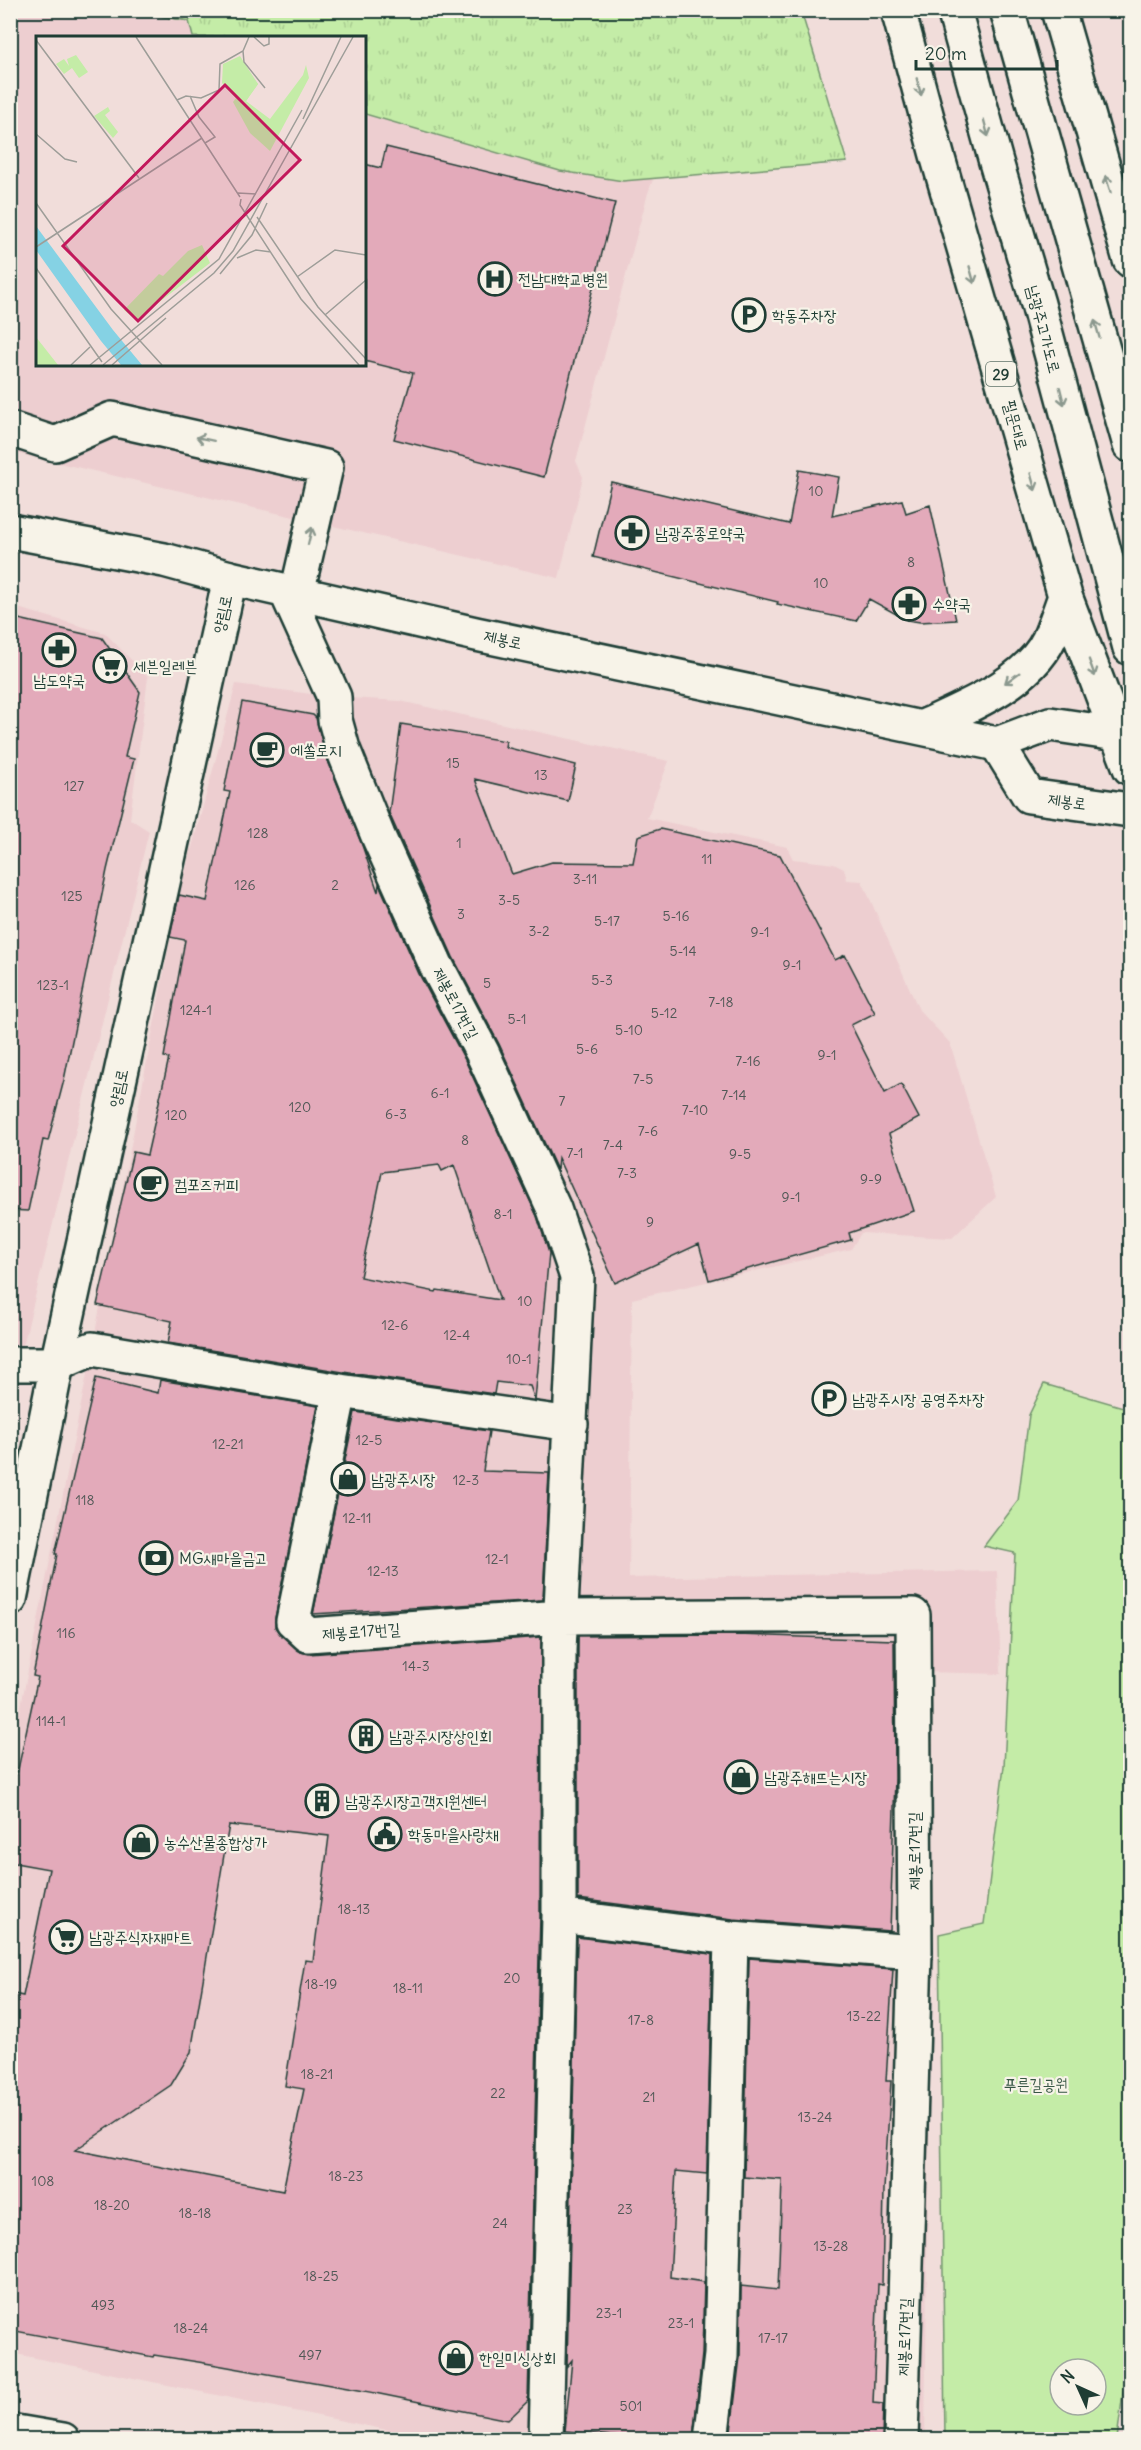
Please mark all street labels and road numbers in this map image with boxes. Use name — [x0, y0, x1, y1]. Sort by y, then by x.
street label: 남광주고가도로 — [1023, 283, 1065, 375]
road number: 29 — [986, 362, 1016, 386]
street label: 필문대로 — [999, 397, 1033, 453]
street label: 양림로 — [208, 593, 236, 635]
street label: 제봉로 — [482, 625, 524, 653]
street label: 제봉로 — [1046, 788, 1088, 814]
street label: 제봉로17번길 — [429, 964, 483, 1042]
street label: 양림로 — [104, 1067, 132, 1109]
street label: 제봉로17번길 — [321, 1618, 401, 1644]
street label: 제봉로17번길 — [904, 1812, 924, 1890]
street label: 제봉로17번길 — [893, 2297, 915, 2377]

